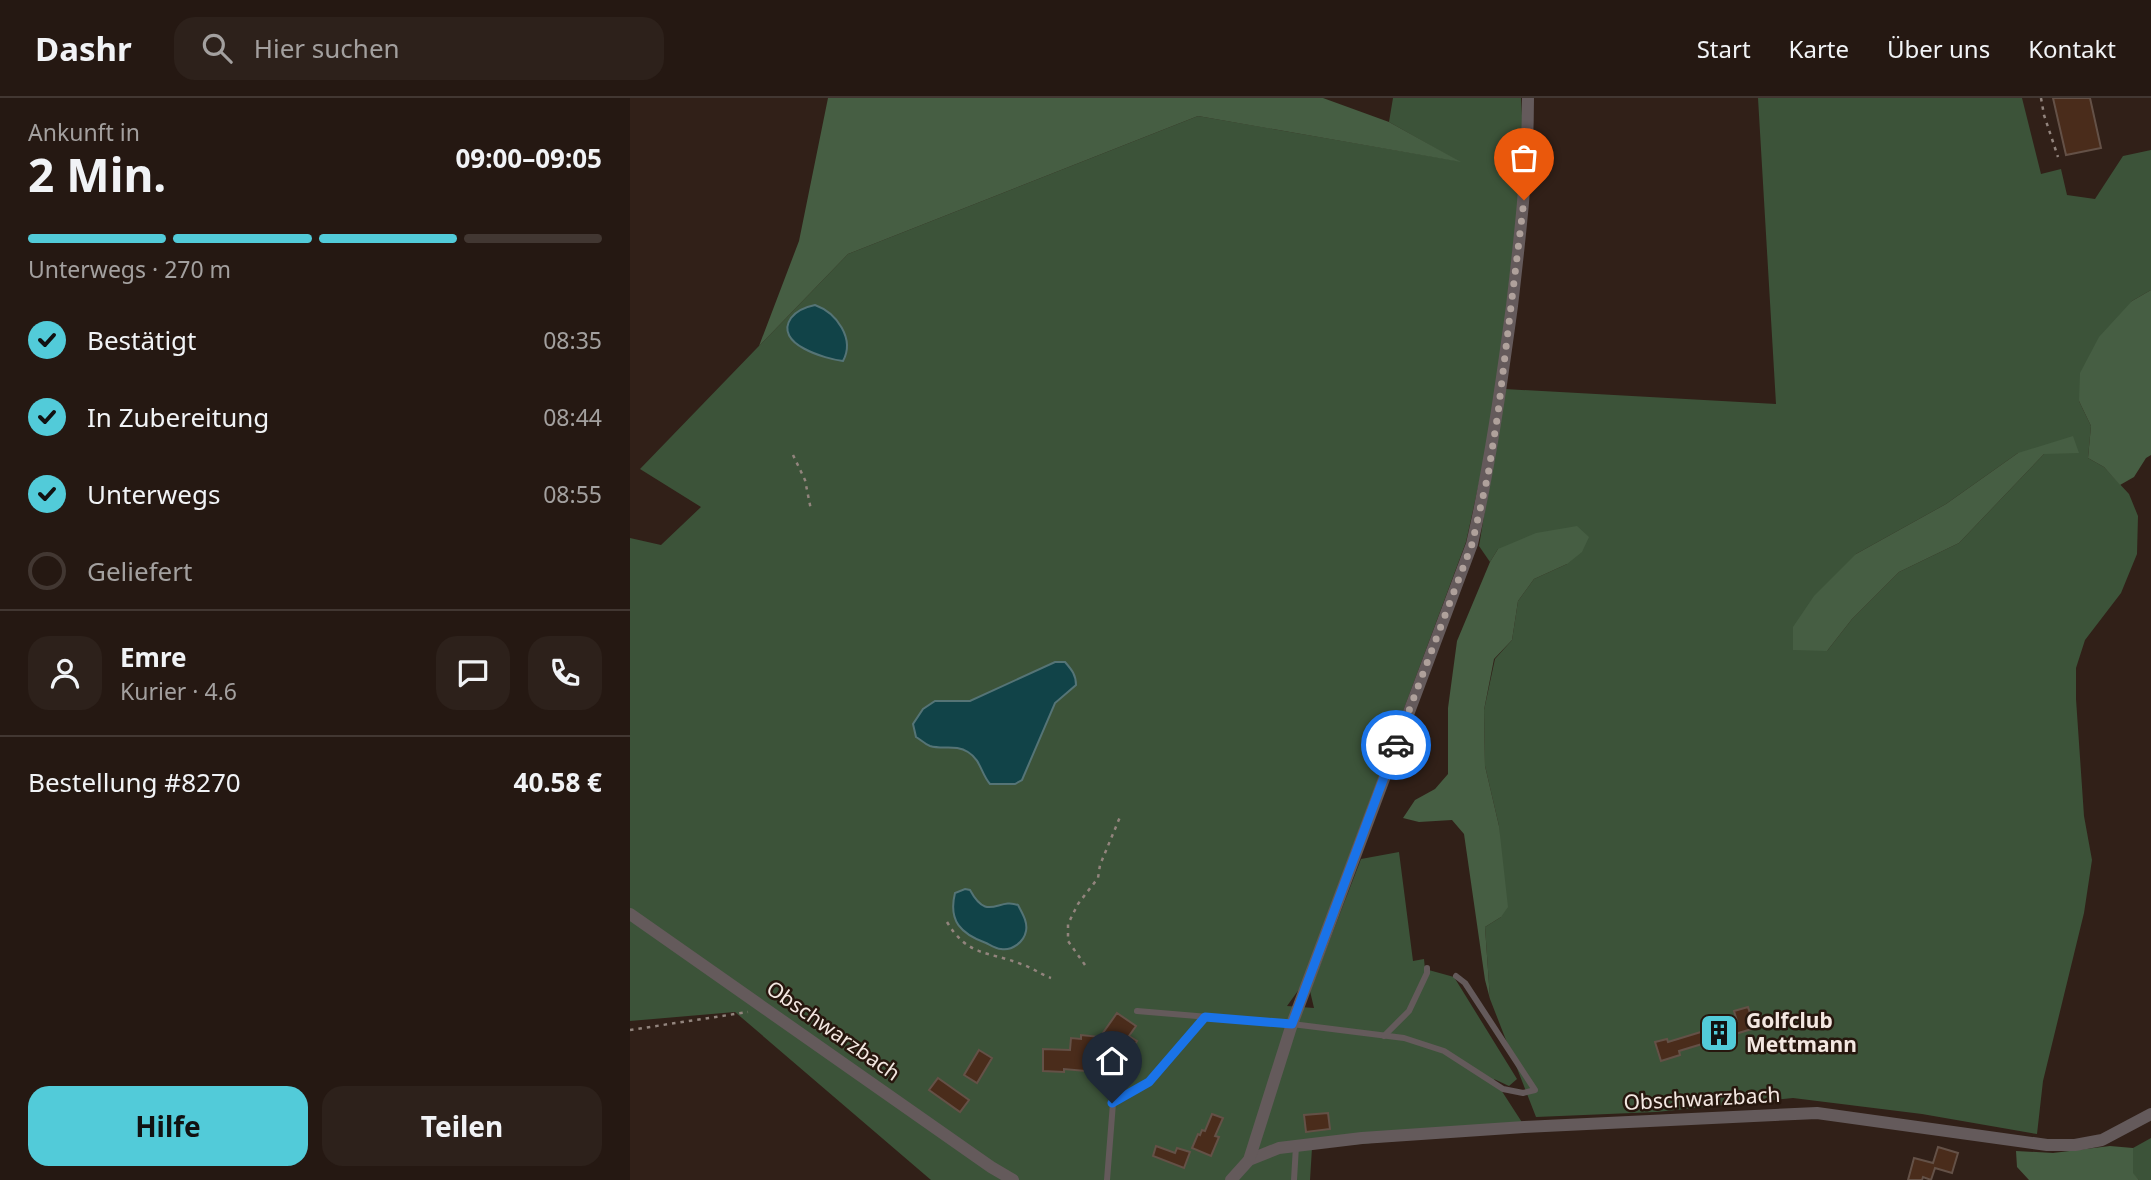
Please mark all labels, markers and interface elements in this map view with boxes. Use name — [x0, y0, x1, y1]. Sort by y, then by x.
search box — [174, 17, 664, 80]
text: Dashr — [35, 26, 132, 71]
icon: search — [198, 29, 236, 67]
text: Hier suchen — [254, 30, 400, 66]
text: Start — [1697, 32, 1751, 65]
text: Karte — [1789, 32, 1849, 65]
text: Über uns — [1887, 32, 1990, 65]
text: Kontakt — [2028, 32, 2116, 65]
text: Ankunft in — [28, 116, 140, 148]
pin — [1494, 128, 1554, 200]
icon: bag — [1505, 139, 1543, 177]
text: 09:00–09:05 — [455, 140, 602, 176]
text: 2 Min. — [28, 143, 166, 205]
text: Unterwegs · 270 m — [28, 253, 231, 285]
icon: check — [28, 321, 66, 359]
text: Bestätigt — [87, 322, 196, 358]
text: 08:35 — [543, 324, 602, 356]
icon: check — [28, 398, 66, 436]
text: In Zubereitung — [87, 399, 269, 435]
text: 08:44 — [543, 401, 602, 433]
icon: check — [28, 475, 66, 513]
text: Unterwegs — [87, 476, 220, 512]
text: 08:55 — [543, 478, 602, 510]
text: Geliefert — [87, 553, 192, 589]
button: person — [28, 636, 102, 710]
button: chat — [436, 636, 510, 710]
button: phone — [528, 636, 602, 710]
text: Emre — [120, 639, 187, 675]
text: Kurier · 4.6 — [120, 675, 237, 707]
courier — [1361, 710, 1431, 780]
icon: car — [1377, 726, 1415, 764]
text: Bestellung #8270 — [28, 764, 241, 800]
text: 40.58 € — [514, 764, 602, 800]
street label: Obschwarzbach — [761, 974, 906, 1087]
place label: Golfclub Mettmann — [1746, 1006, 1857, 1058]
building icon: Golfclub Mettmann — [1698, 1012, 1740, 1054]
pin — [1082, 1031, 1142, 1103]
icon: home — [1093, 1042, 1131, 1080]
street label: Obschwarzbach — [1623, 1080, 1781, 1116]
button: Hilfe — [28, 1086, 308, 1166]
button: Teilen — [322, 1086, 602, 1166]

